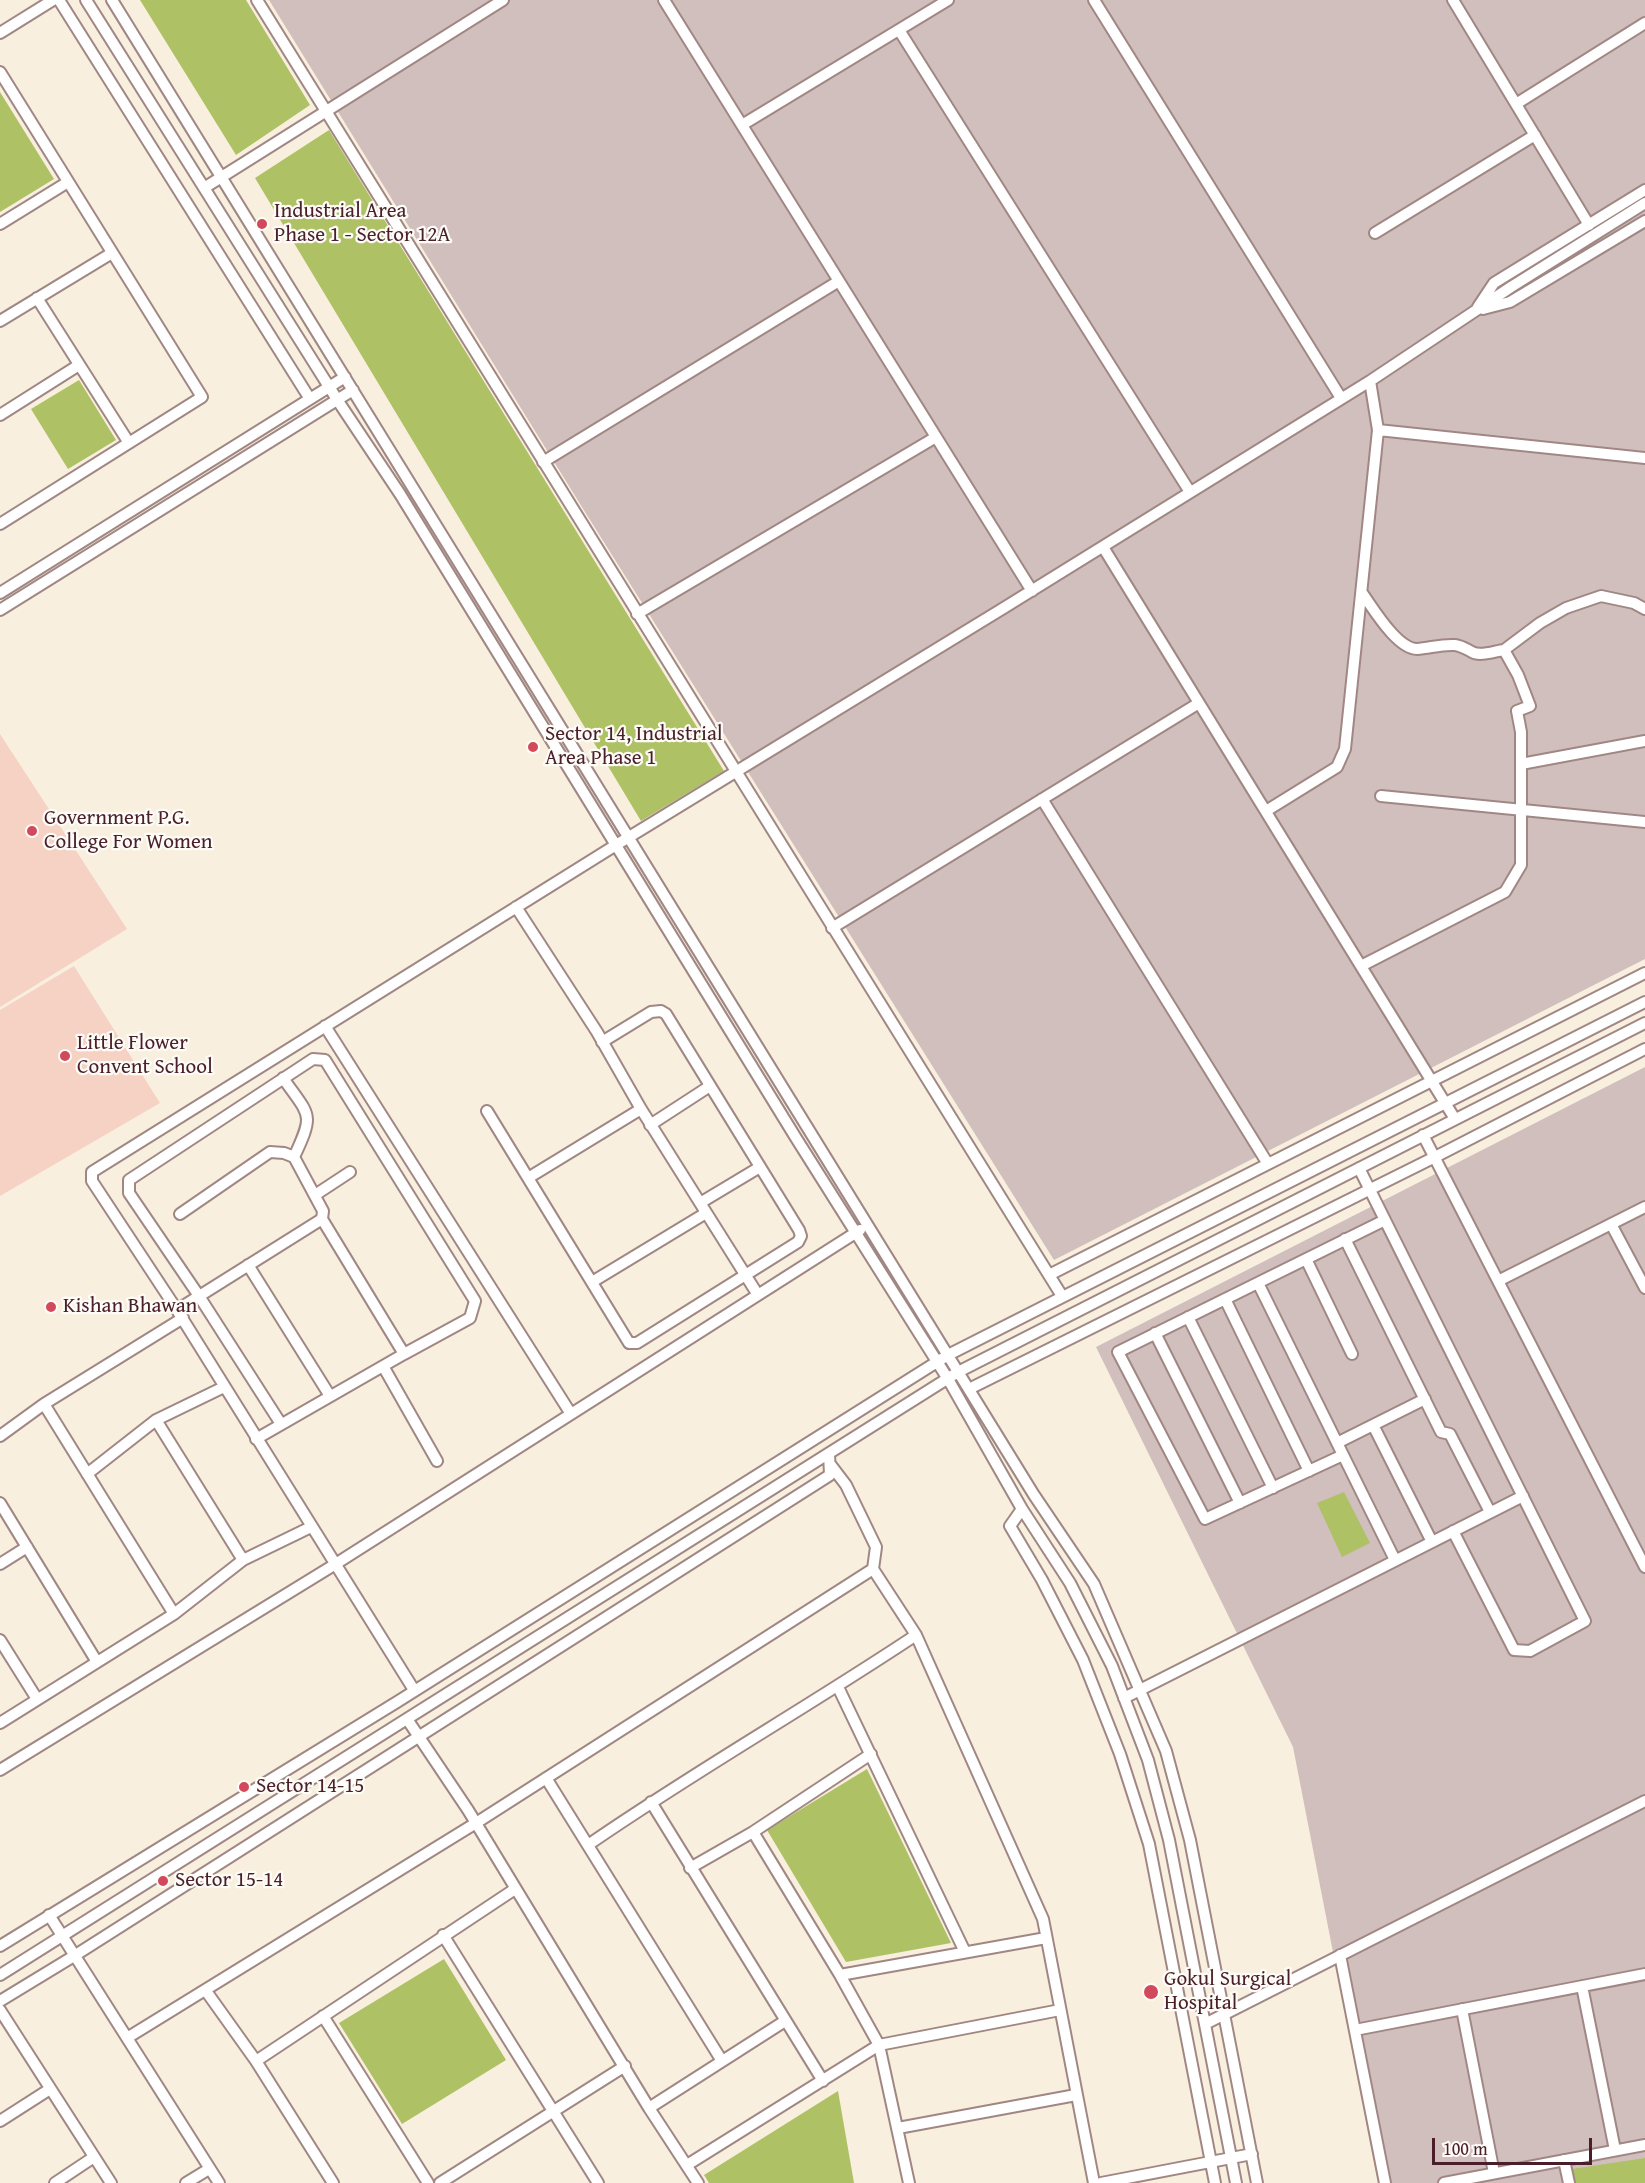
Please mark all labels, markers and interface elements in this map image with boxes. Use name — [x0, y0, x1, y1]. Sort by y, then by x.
place label: Industrial Area Phase 1 - Sector 12A — [274, 199, 450, 249]
marker: Industrial Area Phase 1 - Sector 12A — [255, 217, 269, 231]
place label: Sector 14, Industrial Area Phase 1 — [545, 722, 723, 772]
marker: Sector 14, Industrial Area Phase 1 — [526, 740, 540, 754]
place label: Government P.G. College For Women — [44, 806, 213, 856]
marker: Government P.G. College For Women — [25, 824, 39, 838]
place label: Little Flower Convent School — [77, 1031, 213, 1081]
marker: Little Flower Convent School — [58, 1049, 72, 1063]
place label: Kishan Bhawan — [63, 1294, 197, 1320]
marker: Kishan Bhawan — [44, 1300, 58, 1314]
place label: Sector 14-15 — [256, 1774, 364, 1800]
marker: Sector 14-15 — [237, 1780, 251, 1794]
place label: Sector 15-14 — [175, 1868, 283, 1894]
marker: Sector 15-14 — [156, 1874, 170, 1888]
place label: Gokul Surgical Hospital — [1164, 1967, 1291, 2017]
marker: Gokul Surgical Hospital — [1142, 1983, 1160, 2001]
scale bar — [1435, 2126, 1596, 2164]
text: 100 m — [1443, 2135, 1488, 2162]

